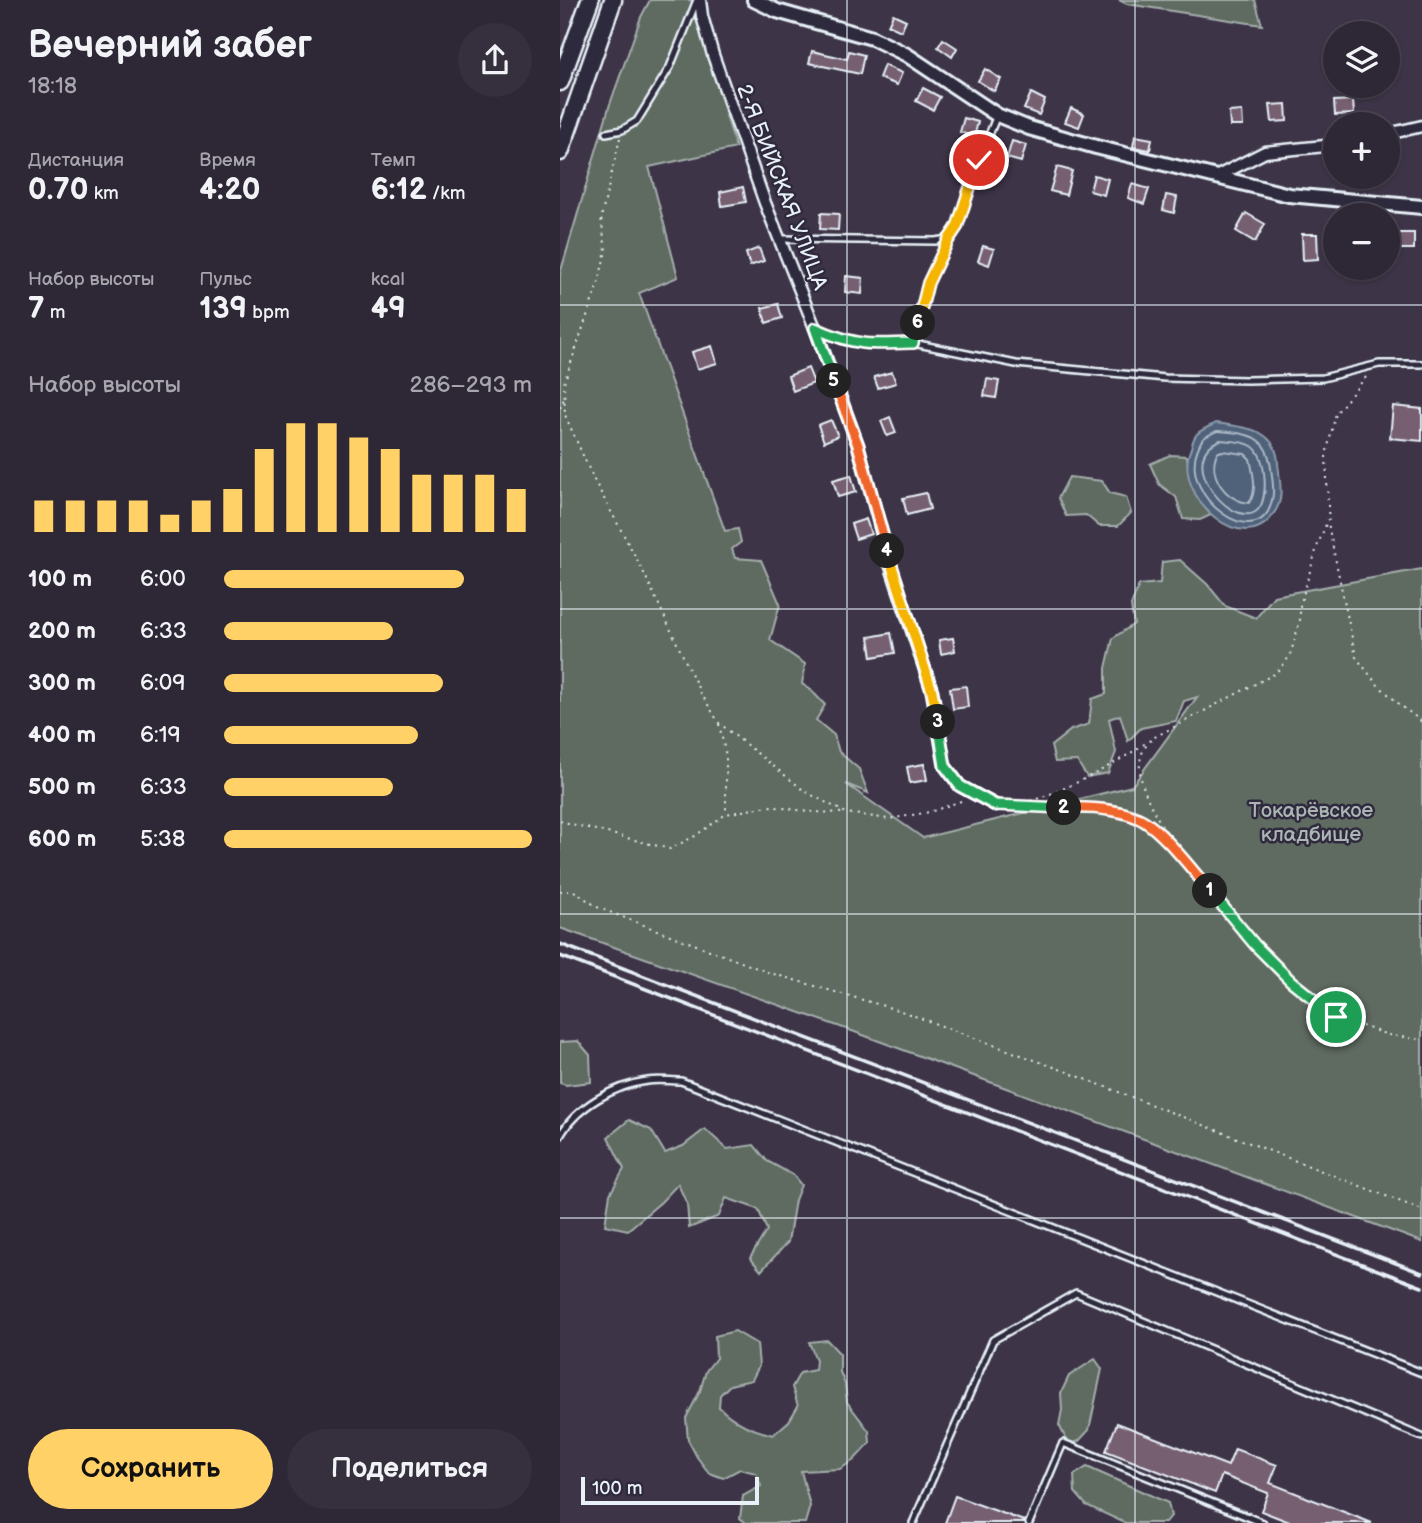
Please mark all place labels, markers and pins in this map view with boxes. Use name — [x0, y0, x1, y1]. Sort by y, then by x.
pin — [949, 130, 1009, 190]
pin: 6 — [900, 306, 936, 340]
pin: 5 — [816, 364, 852, 398]
pin: 4 — [870, 534, 904, 568]
pin: 3 — [920, 704, 956, 740]
pin: 2 — [1046, 790, 1082, 826]
pin: 1 — [1192, 874, 1228, 908]
pin — [1306, 987, 1366, 1047]

